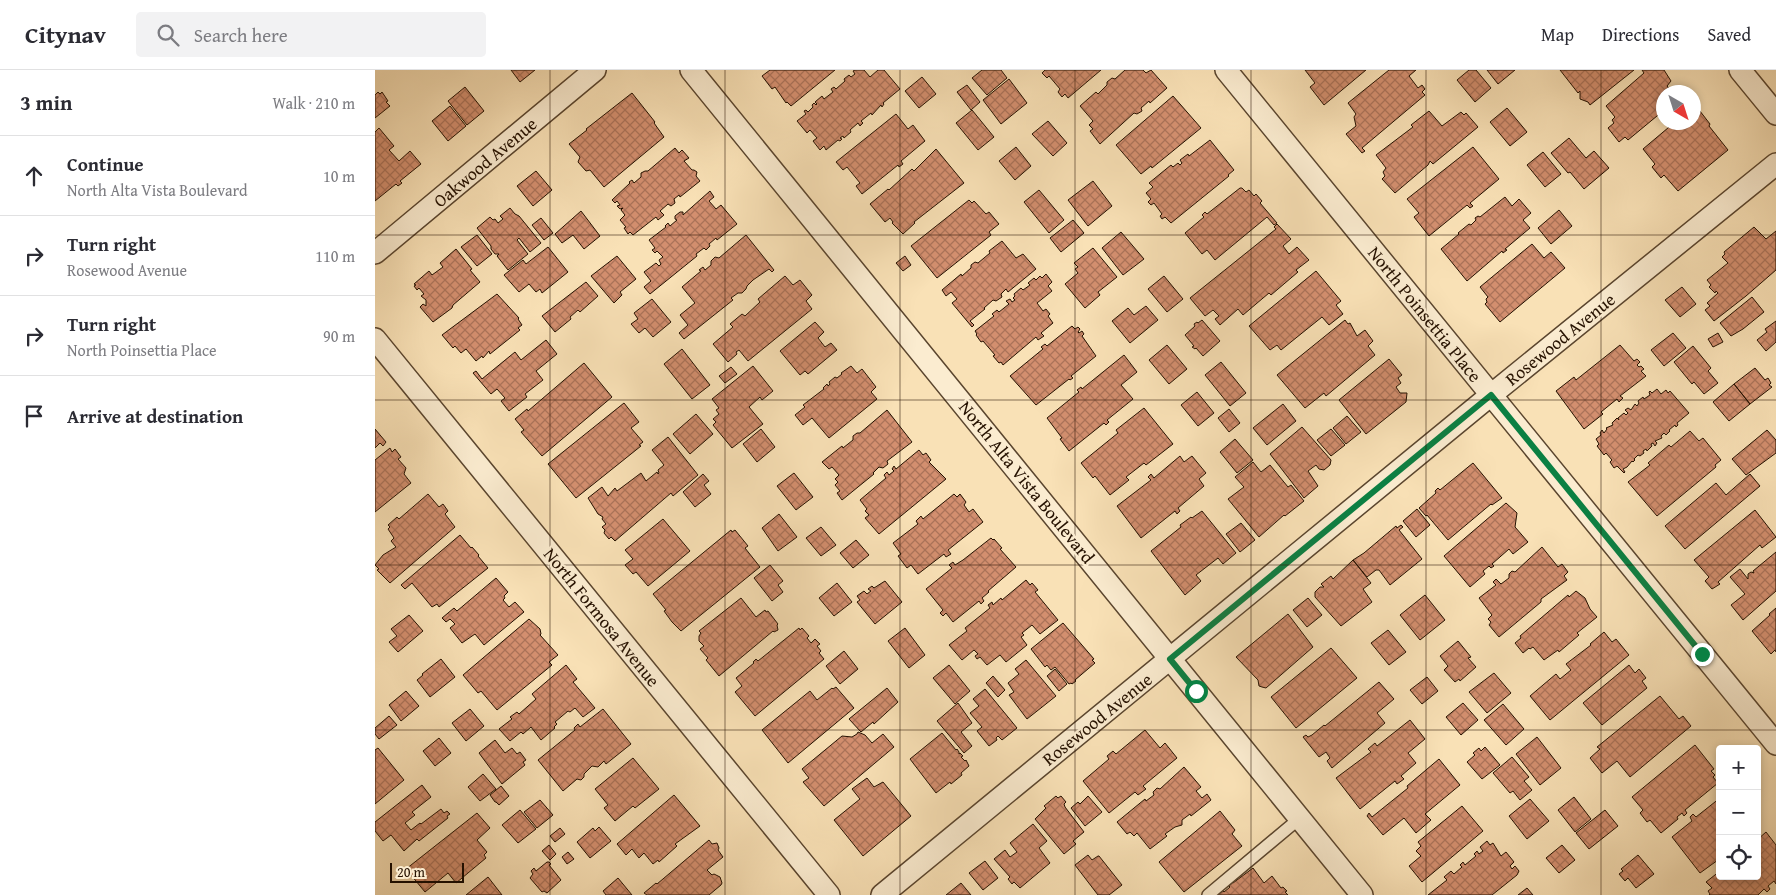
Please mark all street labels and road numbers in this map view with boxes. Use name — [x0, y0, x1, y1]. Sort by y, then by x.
street label: Oakwood Avenue — [427, 110, 543, 214]
street label: North Poinsettia Place — [1362, 240, 1488, 388]
street label: Rosewood Avenue — [1499, 286, 1621, 392]
street label: North Alta Vista Boulevard — [953, 395, 1102, 570]
street label: North Formosa Avenue — [537, 542, 667, 692]
street label: Rosewood Avenue — [1036, 666, 1158, 772]

